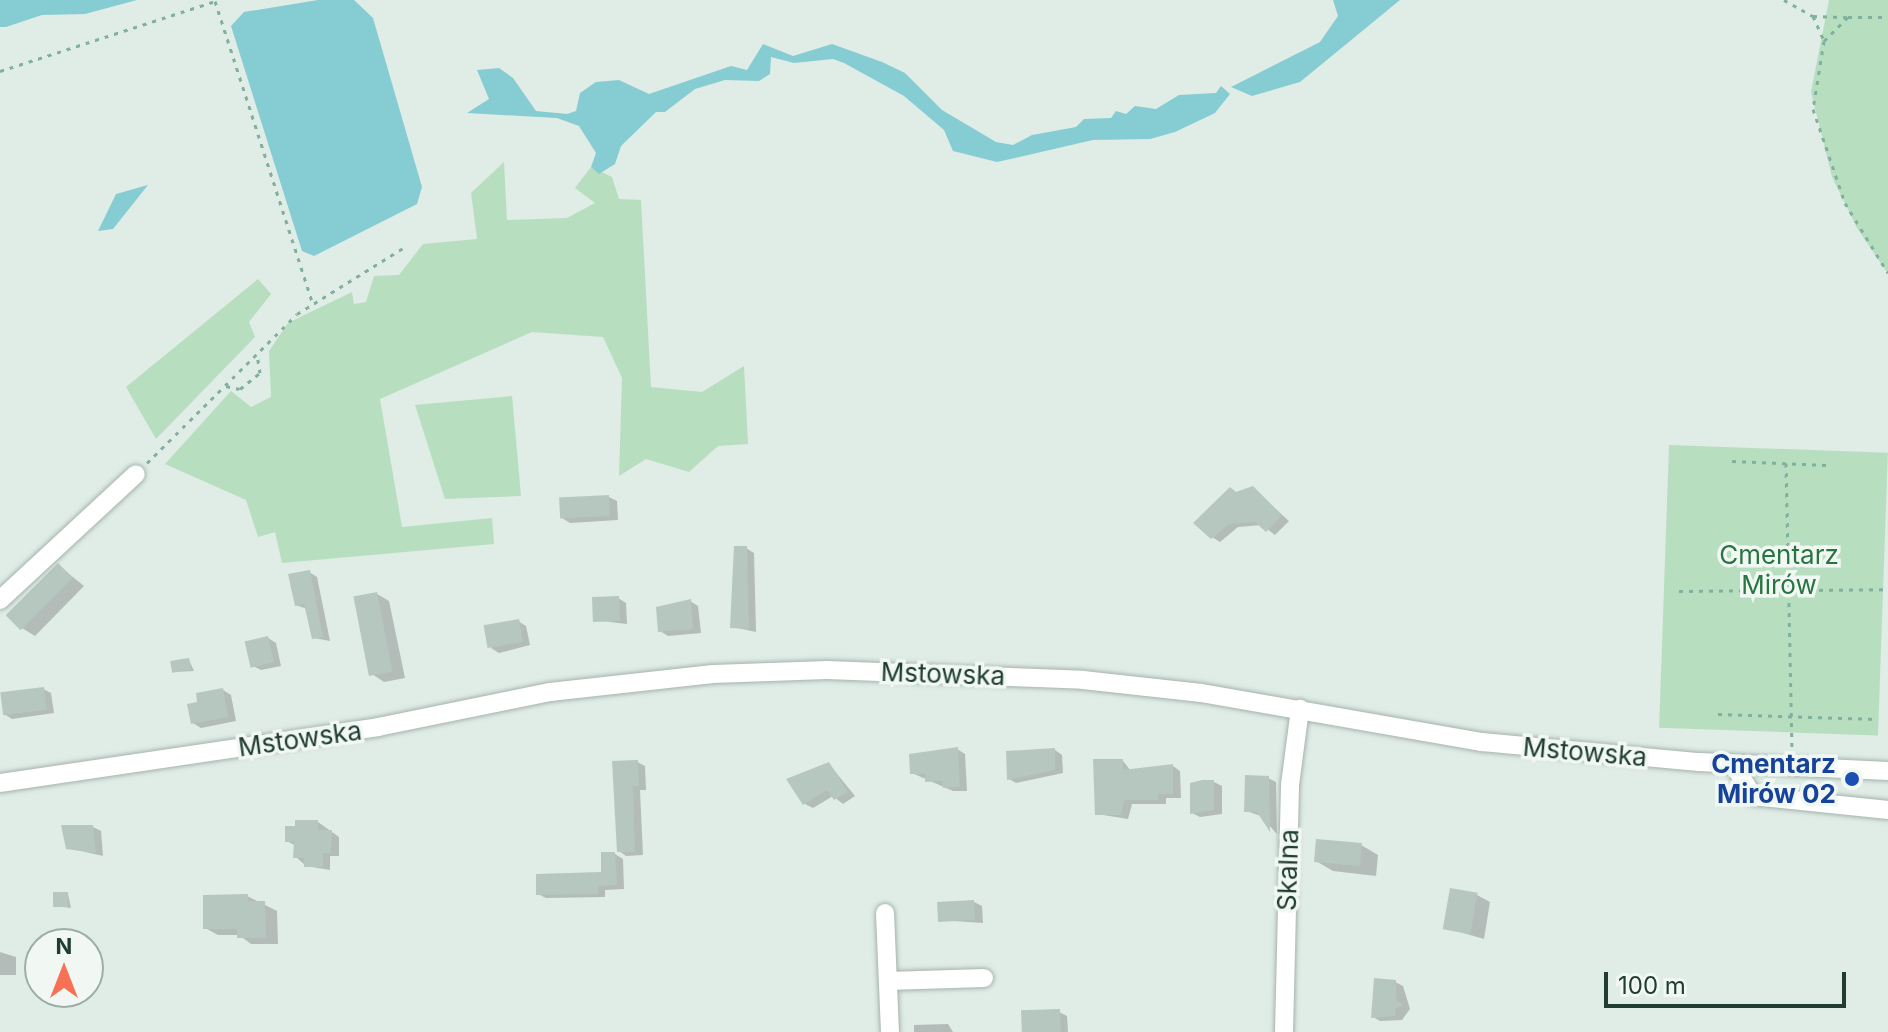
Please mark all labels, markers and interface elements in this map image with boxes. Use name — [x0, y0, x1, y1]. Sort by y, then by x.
park label: Cmentarz Mirów — [1719, 539, 1839, 600]
street label: Mstowska — [880, 656, 1006, 692]
street label: Mstowska — [236, 715, 364, 763]
street label: Mstowska — [1522, 731, 1648, 773]
place label: Cmentarz Mirów 02 — [1711, 748, 1836, 810]
marker: Cmentarz Mirów 02 — [1843, 770, 1861, 788]
street label: Skalna — [1271, 829, 1305, 911]
north arrow — [24, 928, 104, 1008]
text: N — [56, 933, 72, 959]
scale bar — [1608, 956, 1850, 1006]
text: 100 m — [1618, 971, 1686, 1000]

